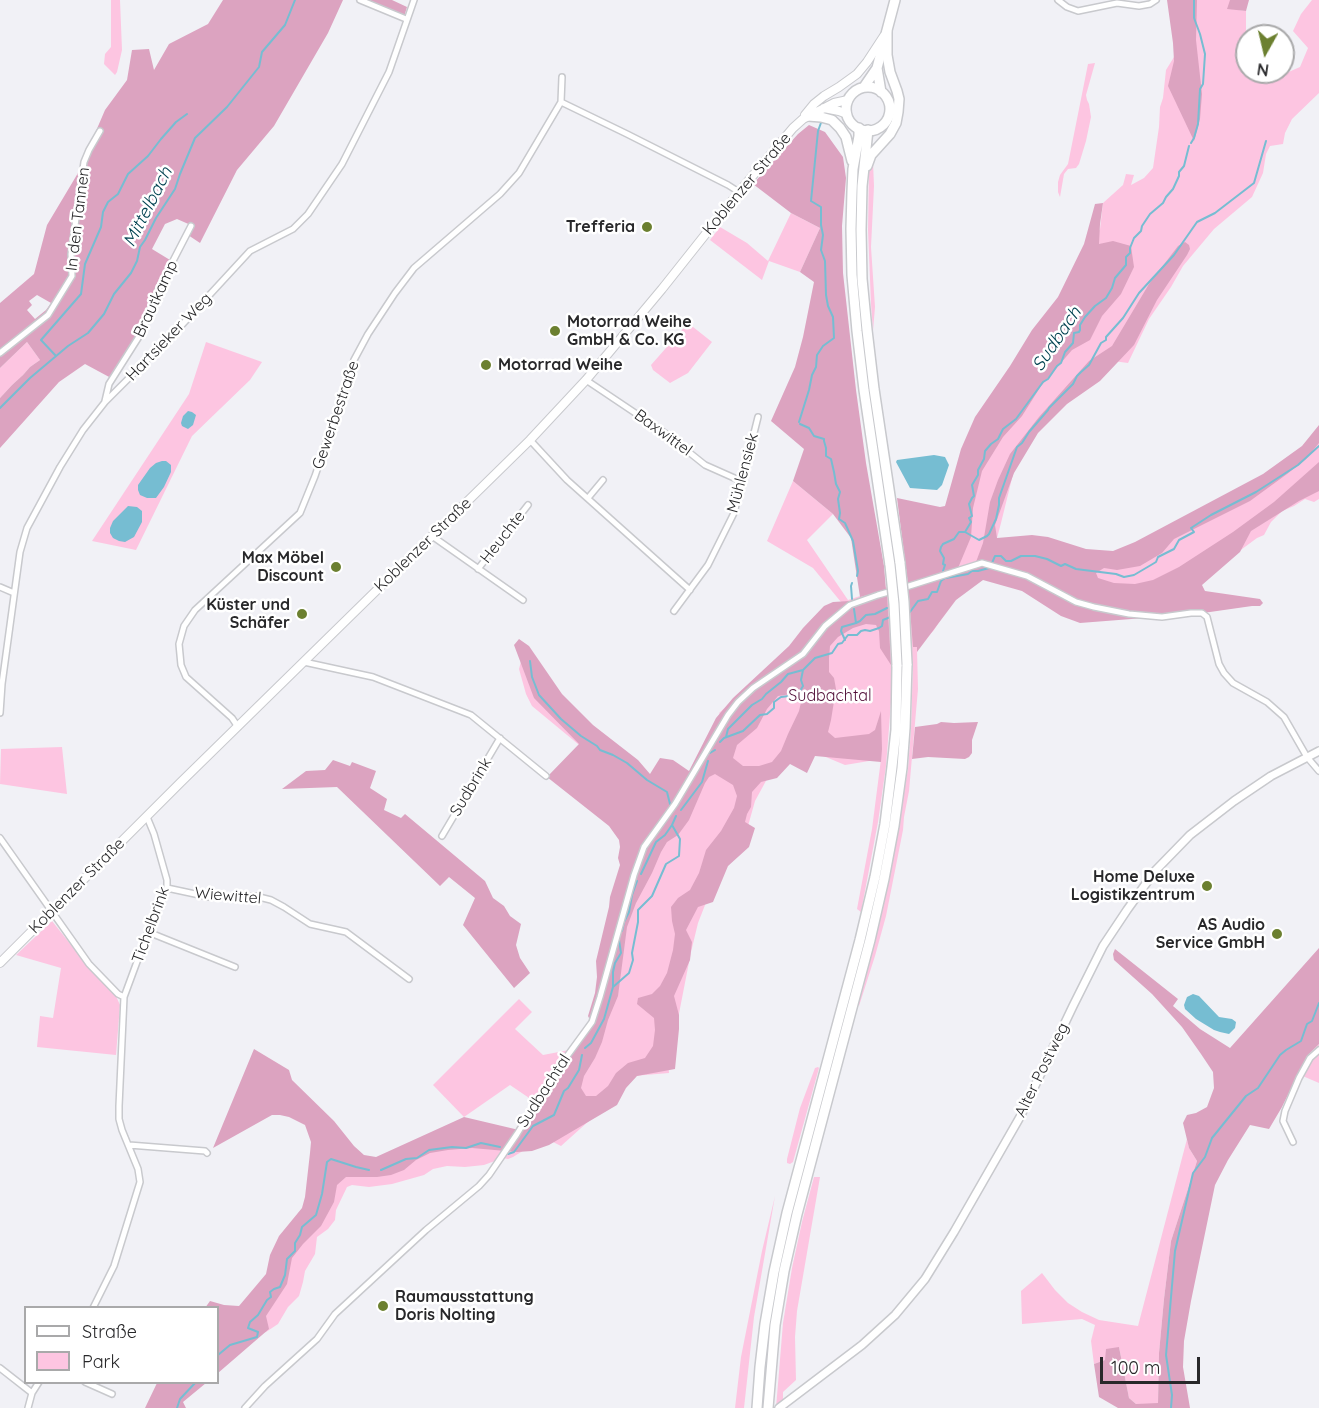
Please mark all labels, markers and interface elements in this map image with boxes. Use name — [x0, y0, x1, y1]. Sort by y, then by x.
north arrow — [1235, 24, 1295, 84]
text: N — [1256, 59, 1270, 81]
street label: Koblenzer Straße — [699, 129, 795, 239]
water label: Mittelbach — [119, 164, 177, 250]
street label: In den Tannen — [62, 166, 94, 272]
place label: Trefferia — [566, 217, 635, 237]
marker: Trefferia — [640, 220, 654, 234]
street label: Brautkamp — [130, 257, 182, 341]
street label: Hartsieker Weg — [122, 289, 216, 385]
water label: Sudbach — [1028, 303, 1086, 375]
place label: Motorrad Weihe GmbH & Co. KG — [567, 312, 692, 350]
marker: Motorrad Weihe GmbH & Co. KG — [548, 324, 562, 338]
place label: Motorrad Weihe — [498, 355, 623, 375]
street label: Gewerbestraße — [308, 358, 364, 472]
marker: Motorrad Weihe — [479, 358, 493, 372]
street label: Baxwittel — [630, 406, 696, 460]
street label: Mühlensiek — [723, 431, 763, 515]
street label: Koblenzer Straße — [370, 494, 476, 596]
street label: Heuchte — [477, 507, 529, 567]
place label: Max Möbel Discount — [242, 548, 324, 586]
marker: Max Möbel Discount — [329, 560, 343, 574]
place label: Küster und Schäfer — [206, 595, 290, 633]
marker: Küster und Schäfer — [295, 607, 309, 621]
park label: Sudbachtal — [788, 686, 872, 706]
street label: Sudbrink — [446, 754, 496, 820]
street label: Koblenzer Straße — [25, 834, 129, 938]
place label: Home Deluxe Logistikzentrum — [1071, 867, 1195, 905]
marker: Home Deluxe Logistikzentrum — [1200, 879, 1214, 893]
street label: Tichelbrink — [128, 884, 174, 966]
street label: Wiewittel — [194, 884, 262, 908]
place label: AS Audio Service GmbH — [1156, 915, 1265, 953]
marker: AS Audio Service GmbH — [1270, 927, 1284, 941]
street label: Alter Postweg — [1011, 1020, 1073, 1120]
street label: Sudbachtal — [513, 1051, 575, 1131]
place label: Raumausstattung Doris Nolting — [395, 1287, 534, 1325]
marker: Raumausstattung Doris Nolting — [376, 1299, 390, 1313]
legend — [24, 1306, 219, 1384]
text: Straße — [82, 1320, 137, 1343]
scale bar — [1103, 1345, 1204, 1383]
text: Park — [82, 1350, 120, 1373]
text: 100 m — [1111, 1356, 1160, 1379]

